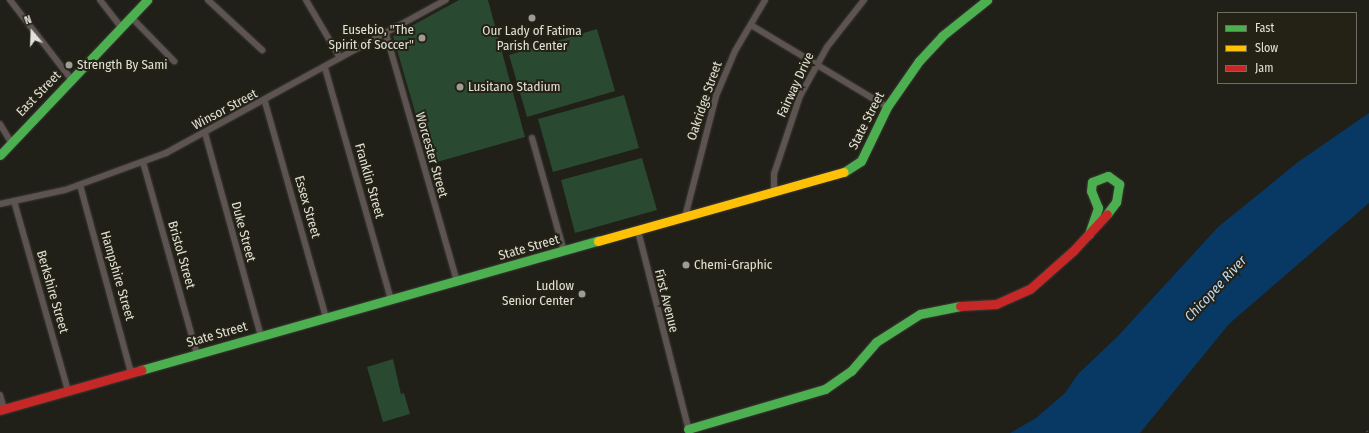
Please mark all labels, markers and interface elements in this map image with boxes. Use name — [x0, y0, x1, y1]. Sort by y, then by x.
north arrow — [12, 12, 52, 52]
legend — [1217, 12, 1357, 84]
text: N — [23, 13, 33, 27]
marker: Our Lady of Fatima Parish Center — [527, 13, 537, 23]
text: Fast — [1255, 21, 1274, 35]
place label: Eusebio, "The Spirit of Soccer" — [329, 23, 414, 54]
place label: Our Lady of Fatima Parish Center — [482, 24, 582, 55]
marker: Eusebio, "The Spirit of Soccer" — [417, 33, 427, 43]
text: Slow — [1255, 41, 1278, 55]
street label: Fairway Drive — [774, 50, 818, 120]
place label: Strength By Sami — [77, 57, 167, 73]
street label: Oakridge Street — [684, 59, 726, 143]
marker: Strength By Sami — [64, 60, 74, 70]
text: Jam — [1255, 61, 1273, 75]
street label: East Street — [14, 68, 64, 120]
place label: Lusitano Stadium — [468, 79, 560, 95]
marker: Lusitano Stadium — [455, 82, 465, 92]
street label: Winsor Street — [190, 86, 260, 134]
street label: State Street — [846, 90, 888, 152]
street label: Worcester Street — [411, 111, 451, 199]
street label: Franklin Street — [351, 142, 387, 220]
street label: Essex Street — [291, 174, 323, 240]
street label: Duke Street — [227, 200, 259, 264]
street label: Bristol Street — [164, 219, 198, 291]
street label: Hampshire Street — [97, 229, 137, 323]
street label: State Street — [497, 232, 561, 264]
street label: Berkshire Street — [33, 249, 71, 335]
water label: Chicopee River — [1181, 253, 1251, 325]
place label: Chemi-Graphic — [694, 257, 772, 273]
marker: Chemi-Graphic — [681, 260, 691, 270]
street label: First Avenue — [651, 268, 681, 334]
place label: Ludlow Senior Center — [502, 279, 574, 310]
marker: Ludlow Senior Center — [577, 289, 587, 299]
street label: State Street — [185, 319, 249, 351]

